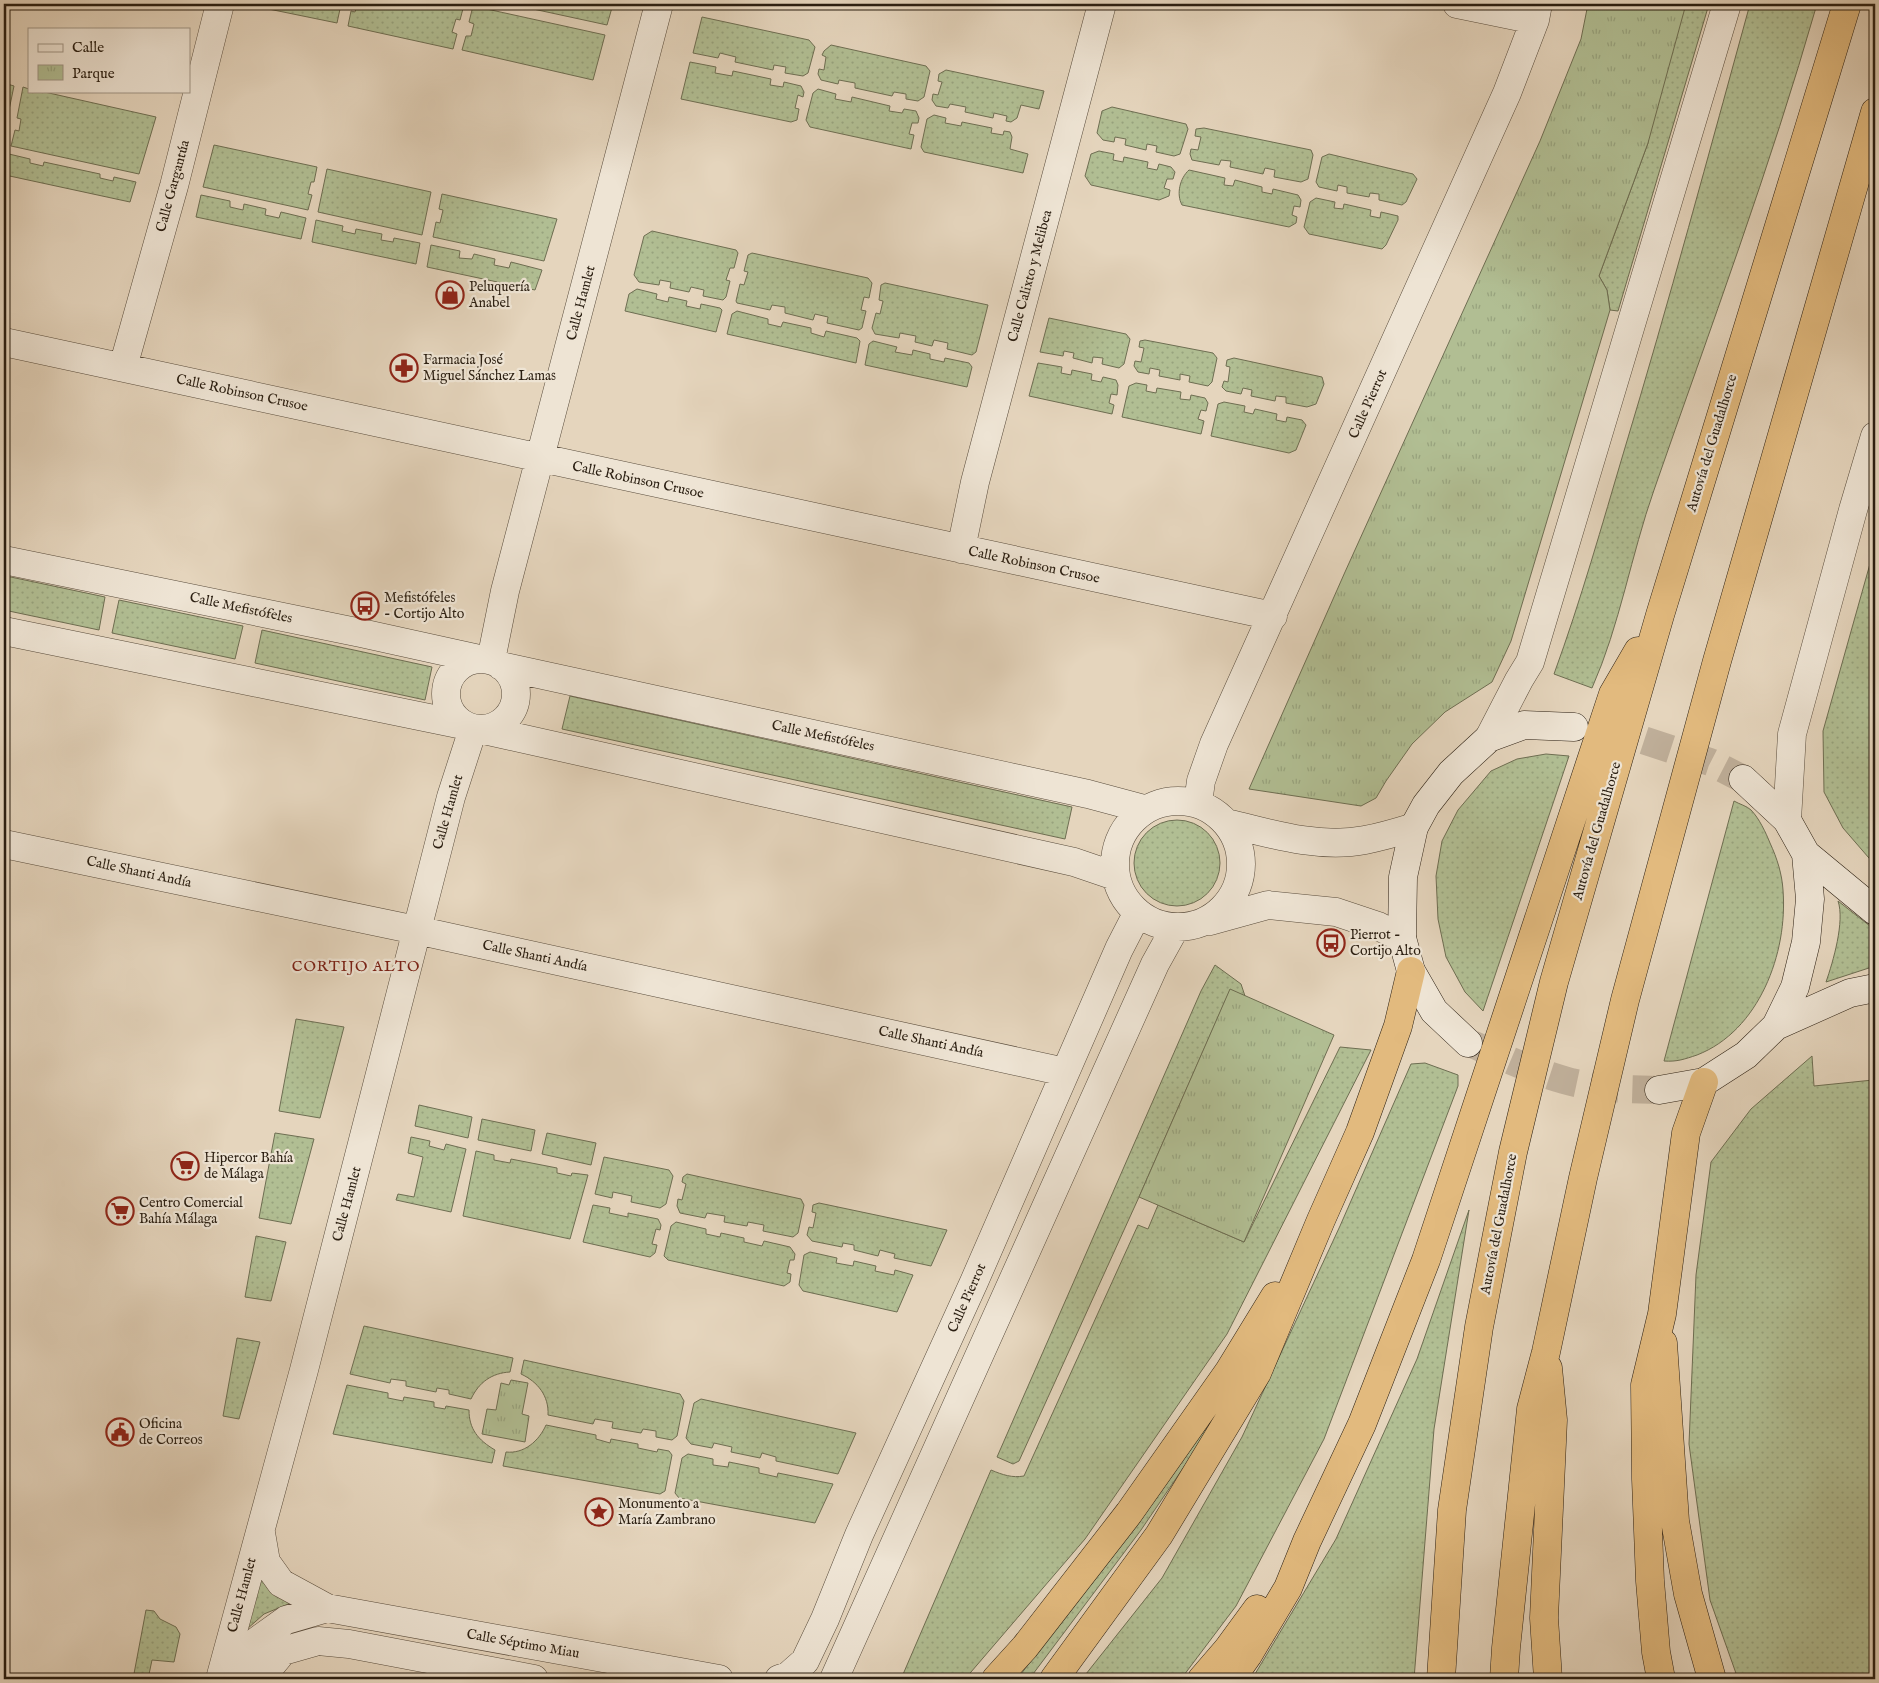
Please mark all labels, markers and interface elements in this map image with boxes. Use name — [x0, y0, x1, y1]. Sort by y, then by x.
legend — [28, 28, 190, 92]
text: Calle — [72, 38, 104, 57]
text: Parque — [72, 64, 115, 83]
street label: Calle Gargantúa — [152, 137, 194, 234]
street label: Calle Calixto y Melibea — [1004, 207, 1057, 344]
street label: Calle Hamlet — [562, 263, 600, 343]
place label: Peluquería Anabel — [468, 278, 531, 312]
shop icon: Peluquería Anabel — [435, 280, 465, 310]
place label: Farmacia José Miguel Sánchez Lamas — [423, 351, 556, 385]
pharmacy icon: Farmacia José Miguel Sánchez Lamas — [389, 353, 419, 383]
street label: Calle Pierrot — [1345, 366, 1391, 441]
street label: Calle Robinson Crusoe — [175, 370, 310, 416]
street label: Autovía del Guadalhorce — [1682, 371, 1742, 515]
street label: Calle Robinson Crusoe — [571, 457, 706, 503]
street label: Calle Robinson Crusoe — [967, 542, 1102, 588]
street label: Calle Mefistófeles — [188, 588, 294, 628]
place label: Mefistófeles - Cortijo Alto — [384, 589, 465, 623]
bus stop icon: Mefistófeles - Cortijo Alto — [350, 591, 380, 621]
street label: Calle Mefistófeles — [770, 716, 876, 756]
street label: Autovía del Guadalhorce — [1568, 759, 1626, 903]
street label: Calle Hamlet — [429, 772, 467, 852]
street label: Calle Shanti Andía — [85, 852, 194, 892]
place label: Pierrot - Cortijo Alto — [1350, 926, 1421, 960]
bus stop icon: Pierrot - Cortijo Alto — [1316, 928, 1346, 958]
street label: Calle Shanti Andía — [481, 936, 590, 976]
district label: CORTIJO ALTO — [292, 957, 420, 976]
street label: Calle Shanti Andía — [877, 1022, 986, 1062]
place label: Hipercor Bahía de Málaga — [204, 1149, 294, 1183]
supermarket icon: Hipercor Bahía de Málaga — [170, 1151, 200, 1181]
street label: Autovía del Guadalhorce — [1476, 1152, 1522, 1297]
street label: Calle Hamlet — [328, 1164, 366, 1244]
place label: Centro Comercial Bahía Málaga — [139, 1194, 243, 1228]
supermarket icon: Centro Comercial Bahía Málaga — [105, 1196, 135, 1226]
street label: Calle Pierrot — [944, 1260, 990, 1335]
place label: Oficina de Correos — [139, 1415, 203, 1449]
public building icon: Oficina de Correos — [105, 1417, 135, 1447]
place label: Monumento a María Zambrano — [618, 1495, 716, 1529]
place icon: Monumento a María Zambrano — [584, 1497, 614, 1527]
street label: Calle Hamlet — [223, 1555, 261, 1635]
street label: Calle Séptimo Miau — [465, 1625, 581, 1663]

